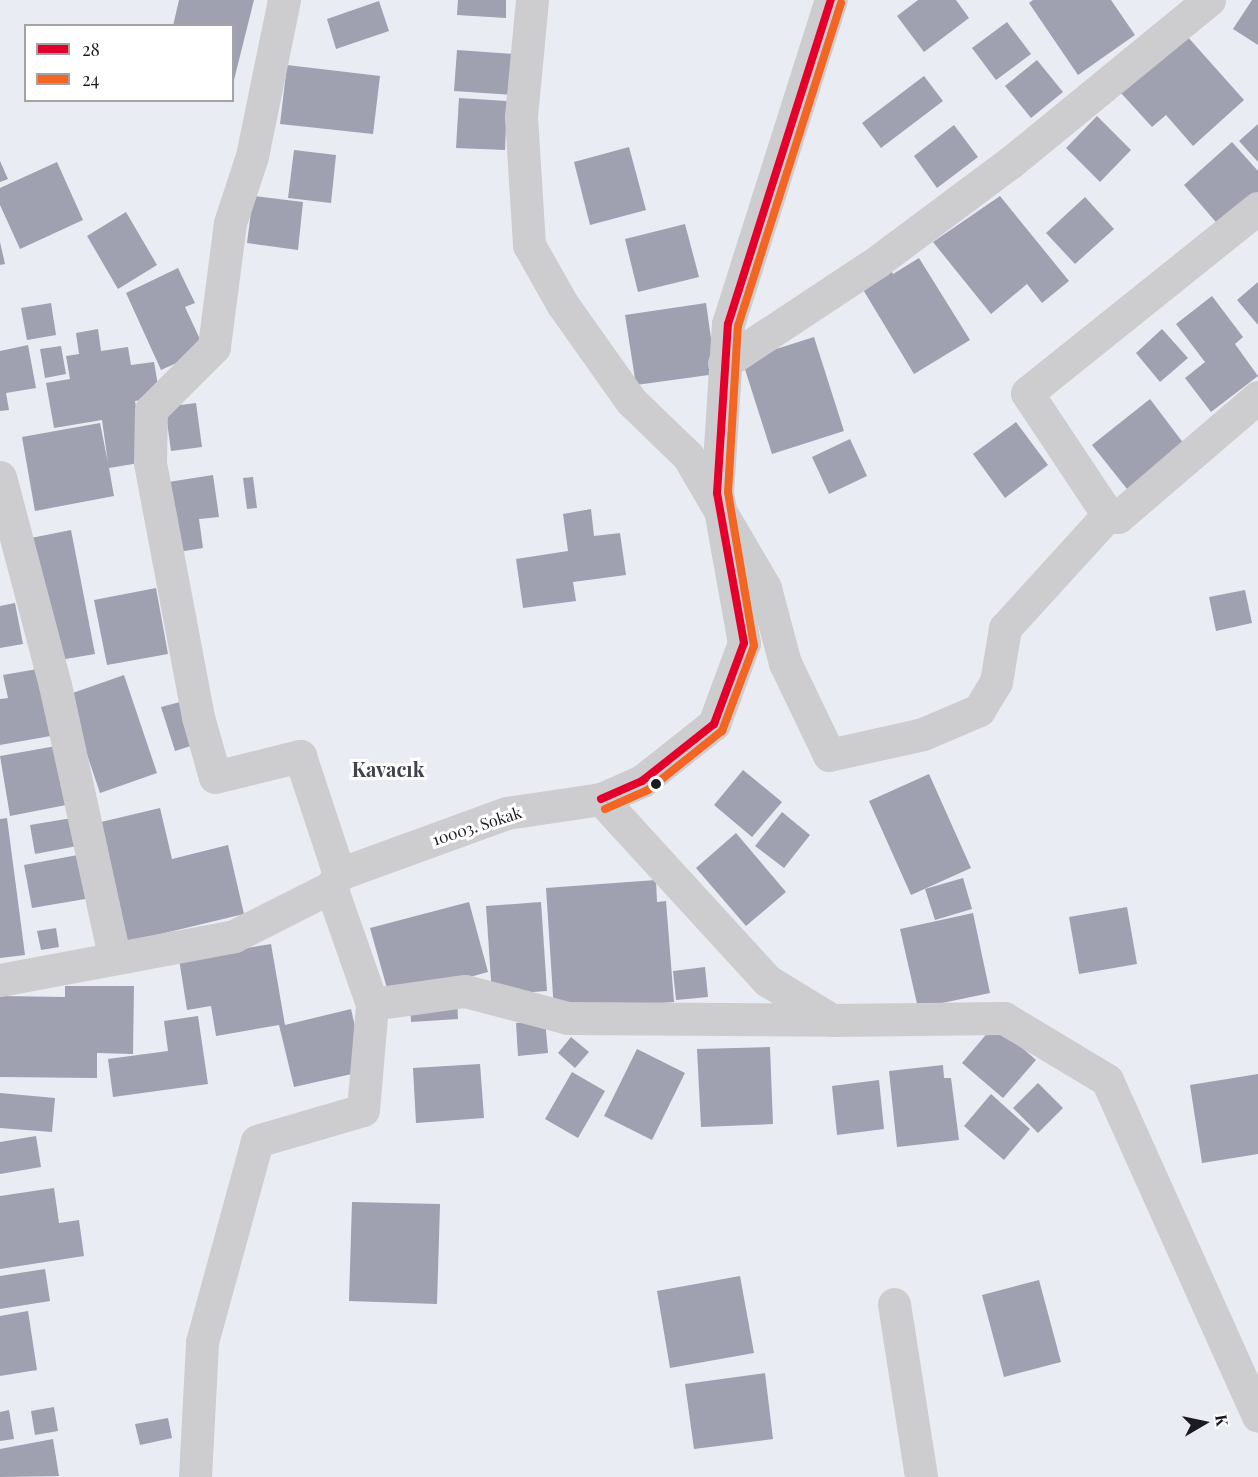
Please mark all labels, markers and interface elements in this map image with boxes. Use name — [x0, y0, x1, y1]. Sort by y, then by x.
legend — [24, 24, 234, 102]
text: 28 — [82, 37, 100, 61]
text: 24 — [82, 67, 100, 91]
district label: Kavacık — [352, 756, 424, 780]
unlabelled marker — [650, 778, 662, 790]
street label: 10003. Sokak — [430, 803, 524, 849]
north arrow — [1174, 1393, 1234, 1453]
text: K — [1211, 1413, 1234, 1427]

